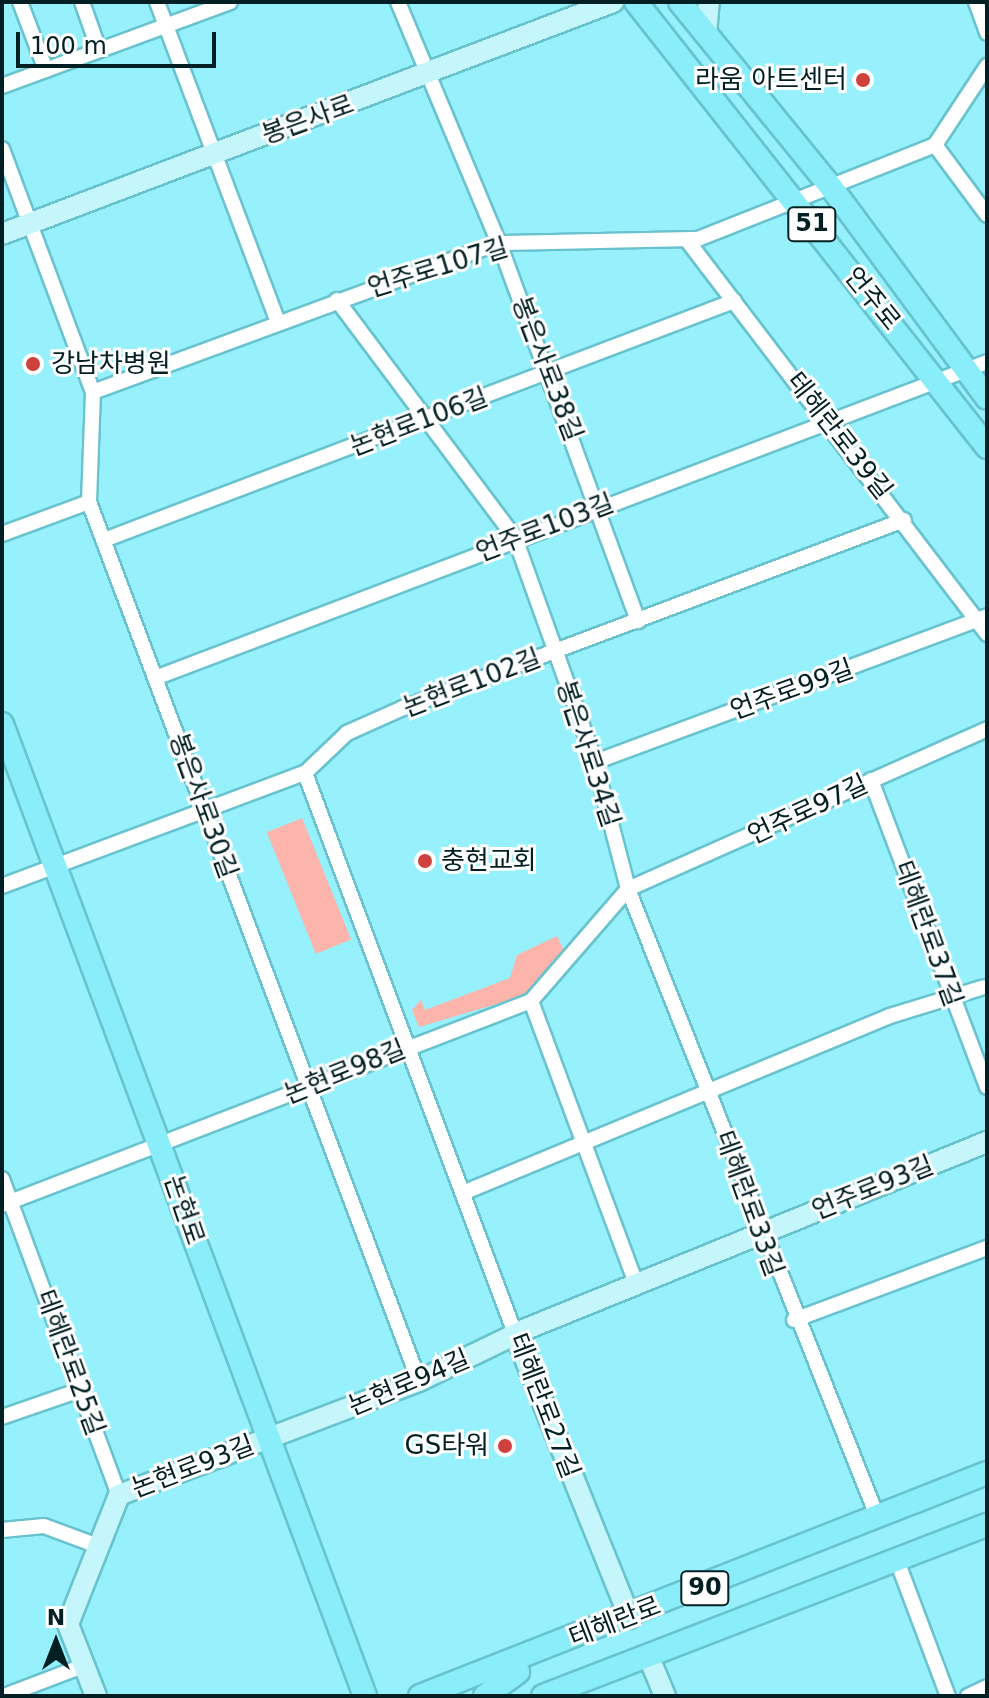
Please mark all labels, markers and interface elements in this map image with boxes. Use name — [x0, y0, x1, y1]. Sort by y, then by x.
scale bar — [20, 16, 220, 66]
text: 100 m — [30, 32, 107, 60]
place label: 라움 아트센터 — [695, 64, 847, 96]
marker: 라움 아트센터 — [854, 71, 872, 89]
street label: 봉은사로 — [258, 89, 358, 151]
road number: 51 — [786, 204, 838, 244]
street label: 언주로107길 — [364, 232, 512, 304]
street label: 언주로 — [837, 261, 907, 337]
street label: 봉은사로38길 — [505, 292, 589, 446]
place label: 강남차병원 — [51, 348, 171, 380]
marker: 강남차병원 — [22, 353, 44, 375]
street label: 테헤란로39길 — [780, 366, 898, 506]
street label: 논현로106길 — [346, 381, 492, 463]
street label: 언주로103길 — [472, 487, 618, 569]
street label: 논현로102길 — [399, 642, 545, 724]
street label: 언주로99길 — [726, 653, 858, 727]
street label: 봉은사로34길 — [550, 677, 626, 831]
street label: 봉은사로30길 — [162, 729, 244, 883]
street label: 언주로97길 — [743, 769, 873, 851]
place label: 충현교회 — [441, 845, 537, 877]
marker: 충현교회 — [416, 852, 434, 870]
street label: 테헤란로37길 — [887, 857, 969, 1011]
street label: 논현로98길 — [279, 1033, 411, 1111]
street label: 테헤란로33길 — [708, 1127, 790, 1281]
street label: 언주로93길 — [807, 1149, 939, 1227]
street label: 논현로 — [158, 1171, 210, 1249]
street label: 테헤란로25길 — [29, 1286, 111, 1440]
street label: 테헤란로27길 — [502, 1329, 586, 1483]
street label: 논현로94길 — [344, 1343, 474, 1423]
street label: 논현로93길 — [127, 1429, 259, 1505]
place label: GS타워 — [405, 1430, 489, 1462]
marker: GS타워 — [496, 1437, 514, 1455]
road number: 90 — [679, 1568, 731, 1608]
street label: 테헤란로 — [565, 1590, 665, 1654]
north arrow — [16, 1602, 96, 1682]
text: N — [47, 1605, 65, 1630]

